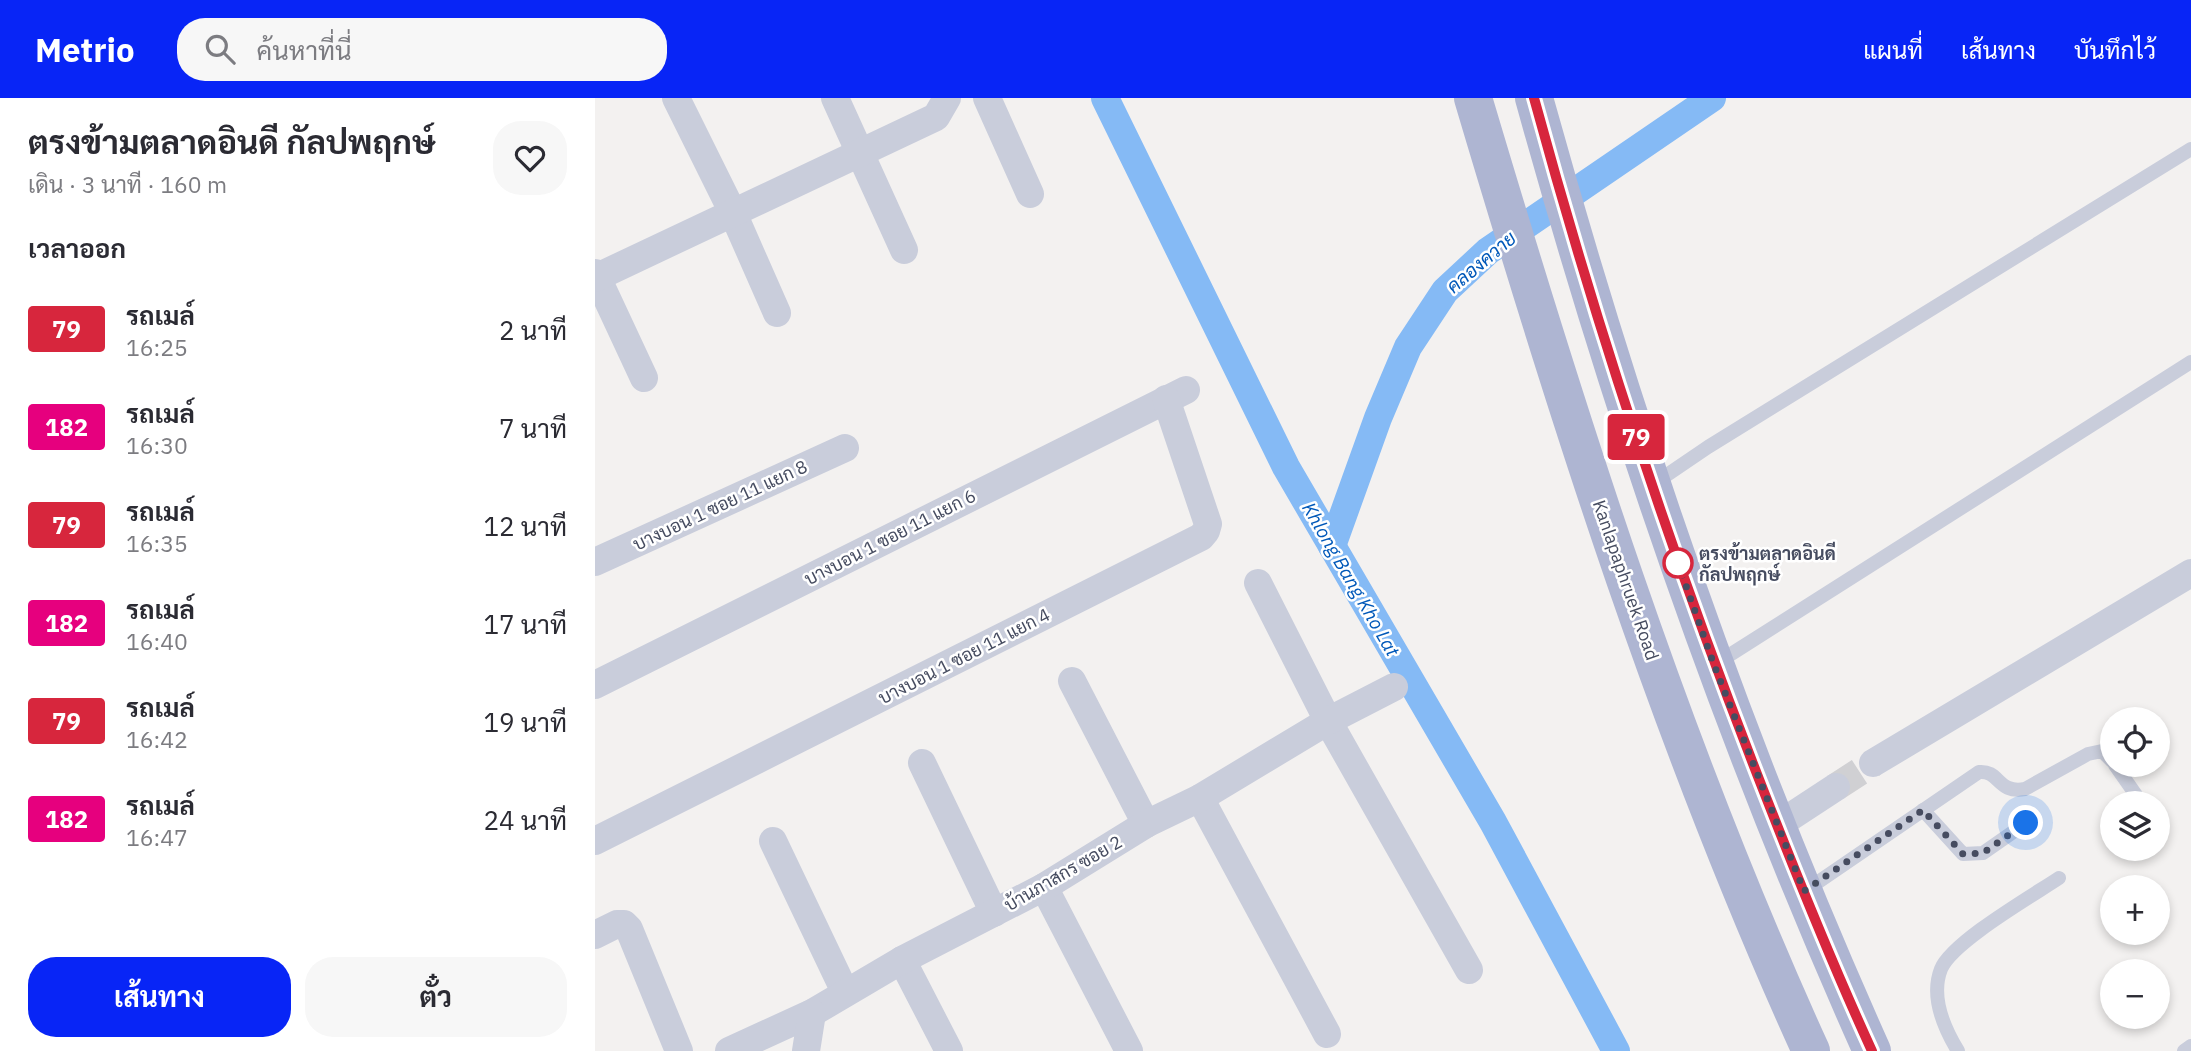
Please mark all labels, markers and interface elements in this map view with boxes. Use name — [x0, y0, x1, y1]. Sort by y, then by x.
search box — [177, 18, 667, 81]
text: Metrio — [35, 28, 135, 71]
icon: search — [201, 30, 239, 68]
text: ค้นหาที่นี่ — [257, 33, 352, 67]
text: แผนที่ — [1863, 34, 1923, 66]
text: เส้นทาง — [1961, 34, 2036, 66]
text: บันทึกไว้ — [2074, 34, 2156, 66]
text: ตรงข้ามตลาดอินดี กัลปพฤกษ์ — [28, 120, 436, 163]
button: heart — [493, 121, 567, 195]
text: เดิน · 3 นาที · 160 m — [28, 169, 227, 199]
water label: คลองควาย — [1441, 226, 1521, 298]
text: เวลาออก — [28, 231, 126, 265]
text: รถเมล์ — [126, 298, 195, 332]
text: 79 — [52, 313, 81, 345]
text: 2 นาที — [499, 313, 567, 347]
text: 16:25 — [126, 332, 188, 362]
text: รถเมล์ — [126, 396, 195, 430]
text: 182 — [45, 411, 88, 443]
text: 7 นาที — [499, 411, 567, 445]
line badge: 79 — [1605, 414, 1667, 460]
text: 79 — [1622, 421, 1650, 453]
text: 16:30 — [126, 430, 188, 460]
street label: บางบอน 1 ซอย 11 แยก 8 — [629, 455, 811, 555]
street label: บางบอน 1 ซอย 11 แยก 6 — [800, 484, 980, 590]
text: รถเมล์ — [126, 494, 195, 528]
street label: Kanlapaphruek Road — [1588, 497, 1664, 663]
water label: Khlong Bang Kho Lat — [1297, 498, 1405, 661]
text: 79 — [52, 509, 81, 541]
text: 12 นาที — [483, 509, 567, 543]
text: 16:35 — [126, 528, 188, 558]
place label: ตรงข้ามตลาดอินดี กัลปพฤกษ์ — [1699, 541, 1836, 586]
marker: ตรงข้ามตลาดอินดี กัลปพฤกษ์ — [1663, 548, 1693, 578]
text: รถเมล์ — [126, 592, 195, 626]
street label: บางบอน 1 ซอย 11 แยก 4 — [874, 603, 1054, 709]
text: 182 — [45, 607, 88, 639]
text: 17 นาที — [483, 607, 567, 641]
text: 16:40 — [126, 626, 188, 656]
text: รถเมล์ — [126, 690, 195, 724]
text: 79 — [52, 705, 81, 737]
text: 19 นาที — [483, 705, 567, 739]
map controls — [2100, 707, 2170, 1029]
button: locate — [2100, 707, 2170, 777]
text: 16:42 — [126, 724, 188, 754]
text: รถเมล์ — [126, 788, 195, 822]
button: layers — [2100, 791, 2170, 861]
text: 182 — [45, 803, 88, 835]
text: 24 นาที — [483, 803, 567, 837]
your location — [2008, 805, 2043, 840]
text: 16:47 — [126, 822, 188, 852]
street label: บ้านภาสกร ซอย 2 — [1000, 830, 1126, 916]
button: + — [2100, 875, 2170, 945]
button: เส้นทาง — [28, 957, 291, 1037]
button: ตั๋ว — [305, 957, 567, 1037]
button: − — [2100, 959, 2170, 1029]

